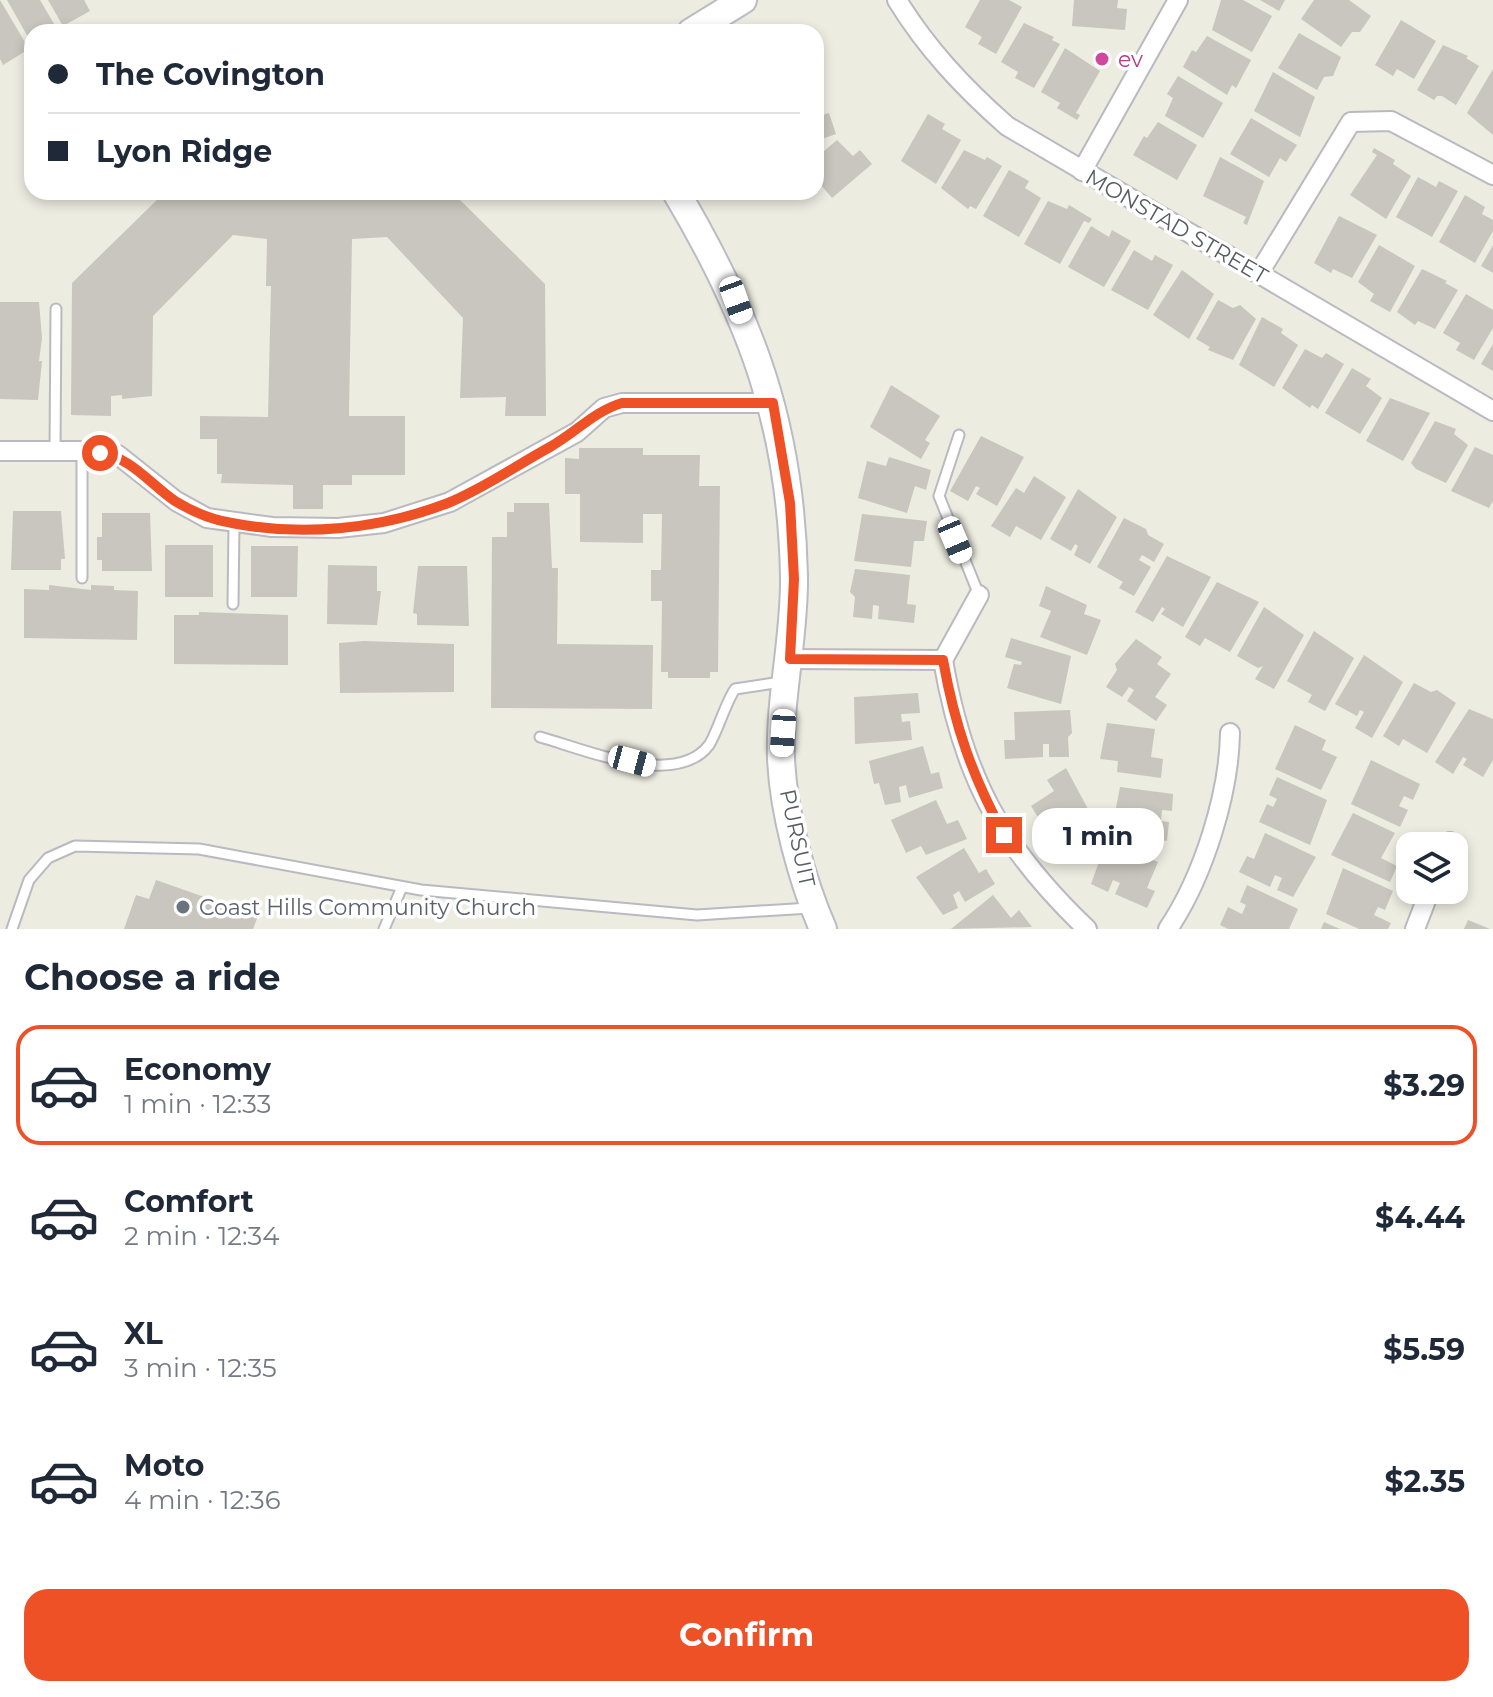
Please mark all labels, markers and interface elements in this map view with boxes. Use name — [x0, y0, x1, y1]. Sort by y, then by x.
place label: ev — [1118, 46, 1143, 73]
marker: ev — [1093, 50, 1111, 68]
text: The Covington — [96, 56, 325, 93]
text: Lyon Ridge — [96, 133, 272, 170]
street label: MONSTAD STREET — [1081, 163, 1273, 290]
car — [717, 273, 755, 327]
route start — [82, 435, 118, 471]
car — [935, 513, 975, 567]
car — [769, 708, 797, 758]
car — [606, 743, 658, 779]
street label: PURSUIT — [774, 787, 821, 890]
callout: 1 min — [1032, 807, 1164, 863]
route end — [986, 817, 1022, 853]
text: 1 min — [1063, 820, 1133, 852]
map controls — [1396, 832, 1468, 904]
button: layers — [1396, 832, 1468, 904]
place label: Coast Hills Community Church — [199, 894, 536, 921]
marker: Coast Hills Community Church — [174, 898, 192, 916]
text: Choose a ride — [24, 955, 281, 999]
icon: car — [28, 1049, 100, 1121]
text: Economy — [124, 1051, 271, 1088]
text: $3.29 — [1383, 1067, 1465, 1104]
text: 1 min · 12:33 — [124, 1088, 271, 1120]
icon: car — [28, 1181, 100, 1253]
text: Comfort — [124, 1183, 254, 1220]
text: $4.44 — [1375, 1199, 1465, 1236]
text: 2 min · 12:34 — [124, 1220, 279, 1252]
icon: car — [28, 1313, 100, 1385]
text: XL — [124, 1315, 163, 1352]
text: $5.59 — [1383, 1331, 1465, 1368]
text: 3 min · 12:35 — [124, 1352, 277, 1384]
icon: car — [28, 1445, 100, 1517]
text: Moto — [124, 1447, 205, 1484]
text: $2.35 — [1384, 1463, 1465, 1500]
text: 4 min · 12:36 — [124, 1484, 281, 1516]
button: Confirm — [24, 1589, 1469, 1681]

